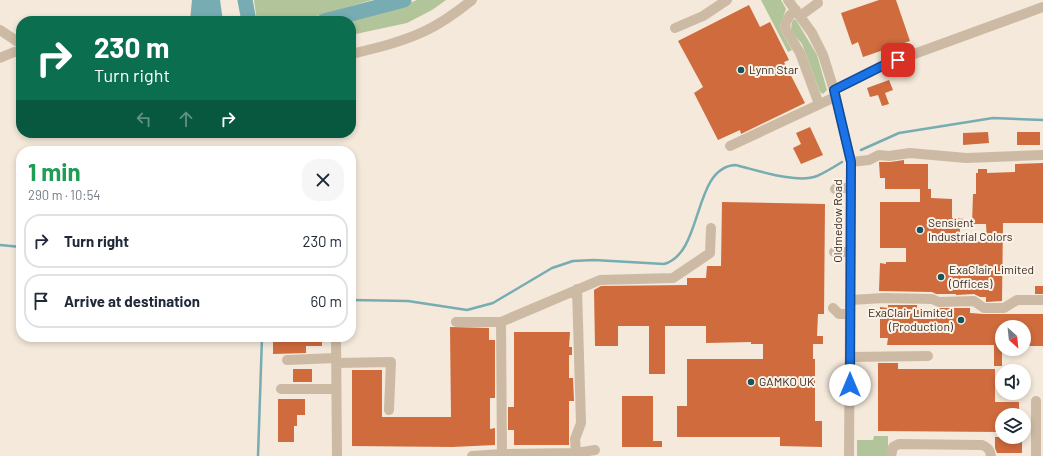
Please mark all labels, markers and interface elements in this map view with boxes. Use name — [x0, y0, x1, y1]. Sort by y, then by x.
text: 230 m — [94, 30, 169, 64]
icon: right — [28, 32, 80, 84]
pin — [881, 43, 915, 77]
icon: arrive — [887, 49, 909, 71]
place label: Lynn Star — [749, 62, 799, 76]
text: Turn right — [94, 64, 170, 86]
marker: Lynn Star — [736, 65, 746, 75]
icon: left — [133, 108, 155, 130]
icon: ahead — [175, 108, 197, 130]
icon: right — [217, 108, 239, 130]
text: 1 min — [28, 157, 81, 186]
button: close — [302, 159, 344, 201]
street label: Oldmedow Road — [830, 179, 844, 263]
text: 290 m · 10:54 — [28, 187, 101, 203]
place label: Sensient Industrial Colors — [928, 215, 1013, 243]
marker: Sensient Industrial Colors — [915, 225, 925, 235]
icon: right — [30, 230, 52, 252]
text: Turn right — [64, 232, 129, 250]
text: 230 m — [302, 232, 342, 250]
place label: ExaClair Limited (Offices) — [948, 262, 1034, 290]
marker: ExaClair Limited (Offices) — [936, 272, 946, 282]
icon: arrive — [30, 290, 52, 312]
text: Arrive at destination — [64, 292, 200, 310]
text: 60 m — [310, 292, 342, 310]
place label: ExaClair Limited (Production) — [868, 305, 954, 333]
marker: ExaClair Limited (Production) — [956, 315, 966, 325]
north arrow — [995, 320, 1031, 356]
map controls — [995, 320, 1031, 444]
position arrow — [829, 364, 871, 406]
button: sound — [995, 364, 1031, 400]
place label: GAMKO UK — [759, 374, 815, 388]
marker: GAMKO UK — [746, 377, 756, 387]
button: layers — [995, 408, 1031, 444]

